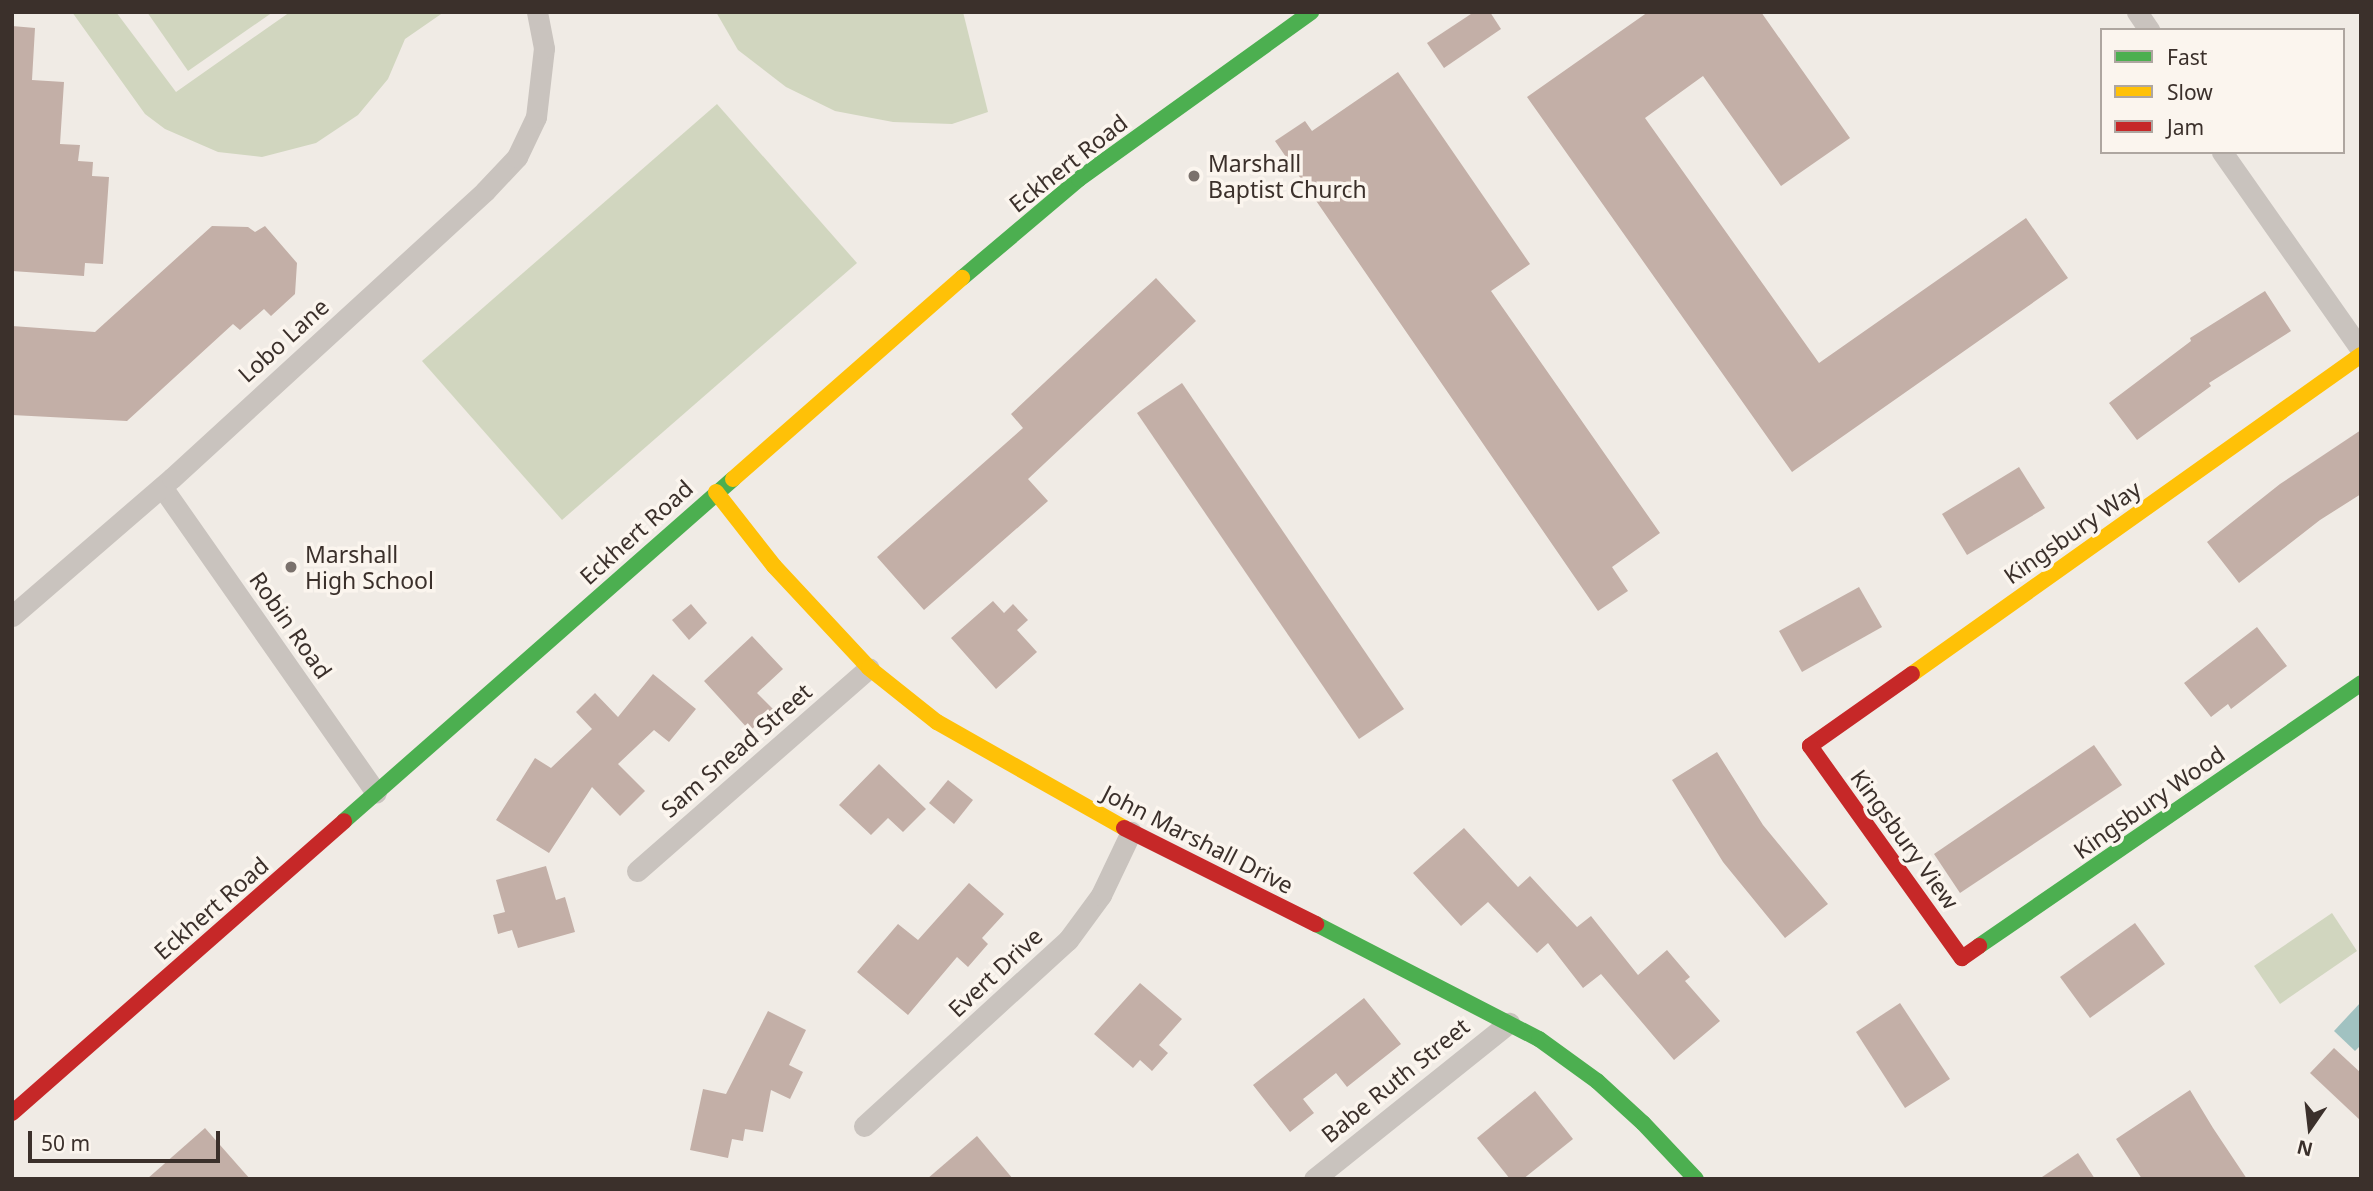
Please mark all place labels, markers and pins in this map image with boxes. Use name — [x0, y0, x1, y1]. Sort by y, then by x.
place label: Marshall Baptist Church — [1208, 149, 1367, 203]
marker: Marshall Baptist Church — [1186, 168, 1202, 184]
place label: Marshall High School — [305, 540, 434, 594]
marker: Marshall High School — [283, 559, 299, 575]

